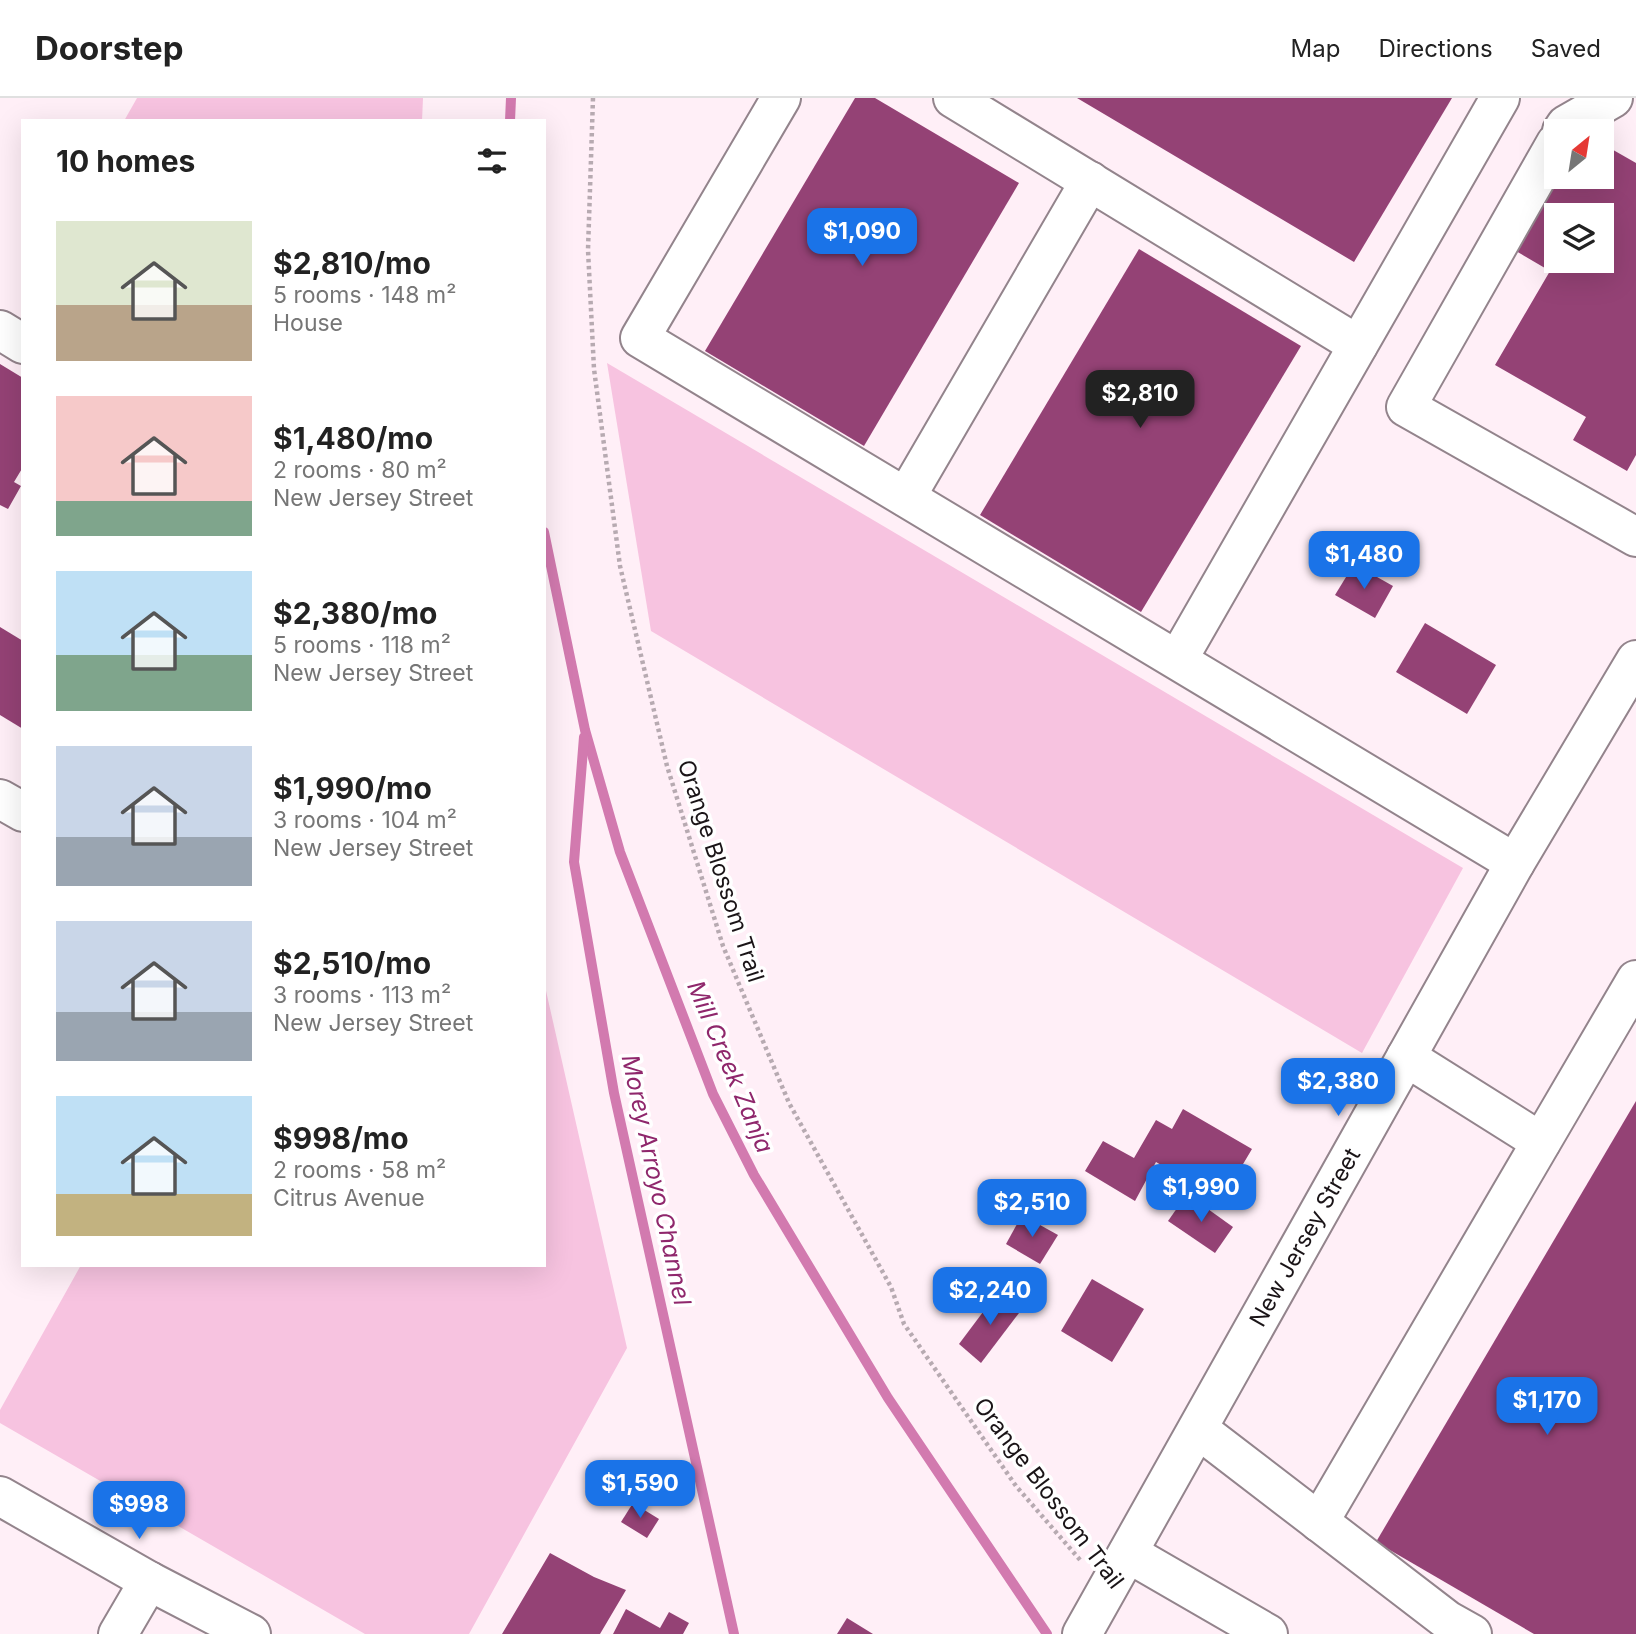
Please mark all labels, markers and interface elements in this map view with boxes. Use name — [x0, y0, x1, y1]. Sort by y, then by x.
text: Doorstep — [35, 28, 183, 68]
text: Map — [1291, 34, 1340, 63]
text: Directions — [1378, 34, 1493, 63]
text: Saved — [1531, 34, 1601, 63]
north arrow — [1544, 119, 1614, 189]
map controls — [1544, 119, 1614, 273]
icon: filters — [473, 142, 511, 180]
text: 10 homes — [56, 143, 195, 179]
button: layers — [1544, 203, 1614, 273]
pin: $1,090 — [805, 208, 919, 268]
text: $1,090 — [823, 217, 901, 245]
text: $2,810/mo — [273, 245, 431, 281]
icon: home — [112, 249, 196, 333]
text: 5 rooms · 148 m² — [273, 281, 456, 309]
text: House — [273, 309, 343, 337]
pin: $2,810 — [1083, 370, 1197, 430]
text: $2,810 — [1102, 379, 1178, 407]
text: $1,480/mo — [273, 420, 433, 456]
icon: home — [112, 424, 196, 508]
text: 2 rooms · 80 m² — [273, 456, 447, 484]
text: New Jersey Street — [273, 484, 473, 512]
pin: $1,480 — [1307, 532, 1421, 591]
text: $1,480 — [1325, 540, 1403, 568]
text: $2,380/mo — [273, 595, 437, 631]
icon: home — [112, 599, 196, 683]
text: 5 rooms · 118 m² — [273, 631, 451, 659]
text: New Jersey Street — [273, 659, 473, 687]
street label: Orange Blossom Trail — [672, 756, 770, 986]
text: $1,990/mo — [273, 770, 432, 806]
icon: home — [112, 774, 196, 858]
text: 3 rooms · 104 m² — [273, 806, 457, 834]
text: New Jersey Street — [273, 834, 473, 862]
text: $2,510/mo — [273, 945, 431, 981]
icon: home — [112, 949, 196, 1033]
water label: Mill Creek Zanja — [681, 976, 780, 1157]
text: 3 rooms · 113 m² — [273, 981, 451, 1009]
text: New Jersey Street — [273, 1009, 473, 1037]
water label: Morey Arroyo Channel — [616, 1052, 697, 1308]
pin: $2,380 — [1281, 1058, 1395, 1118]
text: $2,380 — [1297, 1067, 1379, 1095]
text: $998/mo — [273, 1120, 409, 1156]
icon: home — [112, 1124, 196, 1208]
street label: New Jersey Street — [1244, 1143, 1366, 1331]
text: 2 rooms · 58 m² — [273, 1156, 446, 1184]
pin: $1,990 — [1144, 1164, 1258, 1224]
text: $1,990 — [1162, 1173, 1240, 1201]
pin: $2,510 — [975, 1180, 1089, 1239]
text: Citrus Avenue — [273, 1184, 425, 1212]
text: $2,510 — [993, 1188, 1071, 1216]
pin: $2,240 — [933, 1268, 1047, 1327]
text: $2,240 — [949, 1276, 1031, 1304]
pin: $1,170 — [1490, 1378, 1604, 1437]
text: $1,170 — [1512, 1386, 1582, 1414]
street label: Orange Blossom Trail — [968, 1392, 1130, 1594]
pin: $1,590 — [583, 1460, 697, 1520]
text: $1,590 — [601, 1469, 679, 1497]
pin: $998 — [98, 1482, 180, 1541]
text: $998 — [109, 1490, 169, 1518]

